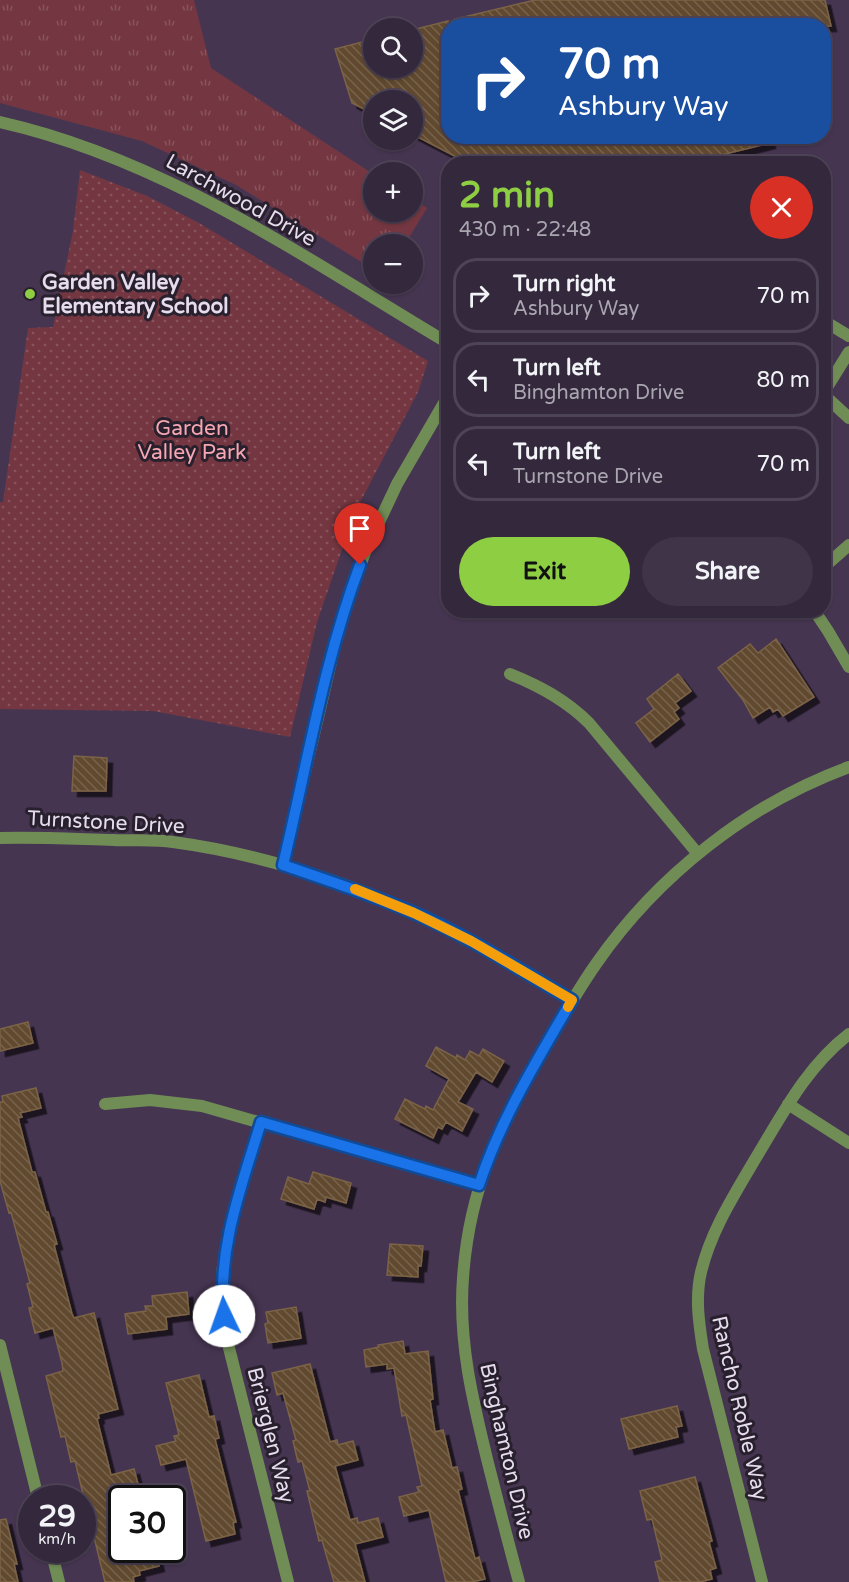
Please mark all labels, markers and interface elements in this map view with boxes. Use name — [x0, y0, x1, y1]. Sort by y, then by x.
map controls — [363, 18, 423, 294]
button: search — [363, 18, 423, 78]
text: 70 m — [558, 39, 660, 90]
icon: right — [459, 42, 537, 120]
button: layers — [363, 90, 423, 150]
text: Ashbury Way — [558, 90, 729, 123]
street label: Larchwood Drive — [161, 149, 320, 252]
button: + — [363, 162, 423, 222]
text: 2 min — [459, 174, 555, 217]
button: close — [750, 176, 813, 239]
text: 430 m · 22:48 — [459, 218, 591, 242]
button: − — [363, 234, 423, 294]
place label: Garden Valley Elementary School — [42, 270, 229, 319]
text: Turn right — [513, 271, 615, 297]
icon: right — [462, 279, 495, 312]
text: 70 m — [756, 283, 810, 309]
marker: Garden Valley Elementary School — [23, 287, 37, 301]
text: Ashbury Way — [513, 297, 639, 321]
text: Turn left — [513, 355, 601, 381]
icon: left — [462, 363, 495, 396]
text: 80 m — [756, 367, 810, 393]
text: Binghamton Drive — [513, 381, 684, 405]
park label: Garden Valley Park — [137, 416, 247, 465]
text: Turn left — [513, 439, 601, 465]
icon: left — [462, 447, 495, 480]
text: 70 m — [756, 451, 810, 477]
text: Turnstone Drive — [513, 465, 663, 489]
pin — [334, 503, 385, 565]
icon: arrive — [343, 512, 376, 545]
button: Exit — [459, 537, 630, 606]
button: Share — [642, 537, 813, 606]
street label: Turnstone Drive — [27, 806, 185, 839]
position arrow — [192, 1284, 256, 1348]
street label: Rancho Roble Way — [706, 1313, 773, 1503]
street label: Binghamton Drive — [474, 1361, 539, 1542]
street label: Brierglen Way — [242, 1365, 299, 1506]
speed limit sign: 30 — [108, 1485, 186, 1563]
text: 29 — [38, 1498, 76, 1535]
text: km/h — [38, 1530, 76, 1548]

